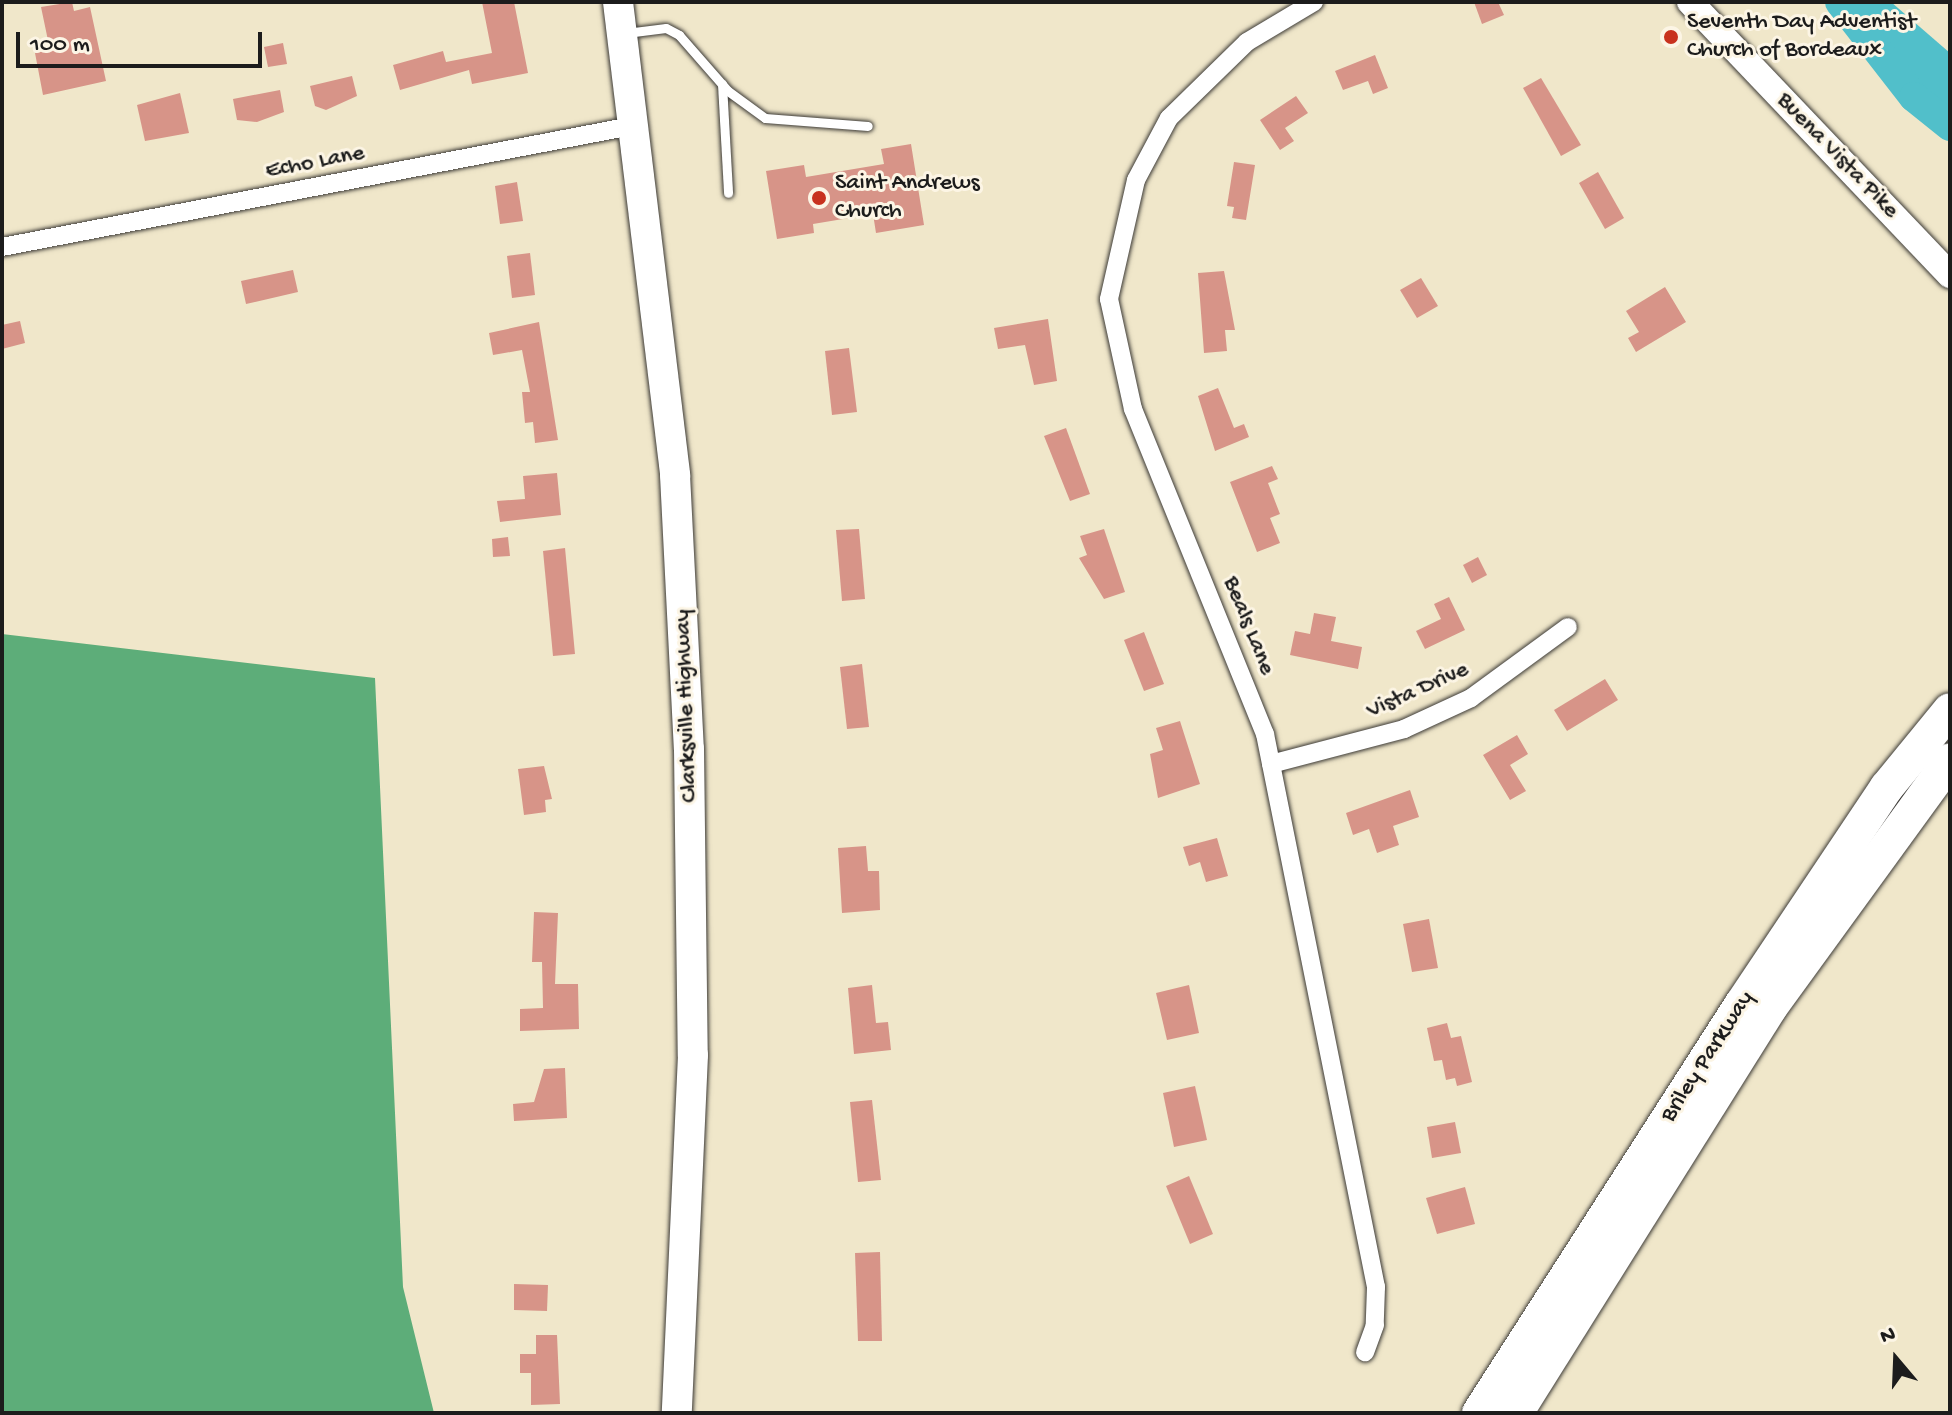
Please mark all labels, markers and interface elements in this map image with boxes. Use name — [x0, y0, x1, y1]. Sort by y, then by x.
place label: Seventh Day Adventist Church of Bordeaux — [1687, 9, 1916, 65]
scale bar — [20, 16, 266, 66]
marker: Seventh Day Adventist Church of Bordeaux — [1662, 28, 1680, 46]
text: 100 m — [30, 31, 90, 60]
street label: Buena Vista Pike — [1770, 87, 1904, 225]
street label: Echo Lane — [263, 139, 367, 187]
place label: Saint Andrews Church — [835, 170, 979, 226]
marker: Saint Andrews Church — [810, 189, 828, 207]
street label: Beals Lane — [1215, 573, 1281, 679]
street label: Clarksville Highway — [669, 609, 705, 803]
street label: Vista Drive — [1363, 656, 1473, 726]
street label: Briley Parkway — [1655, 986, 1761, 1128]
north arrow — [1856, 1319, 1936, 1399]
text: N — [1877, 1322, 1899, 1351]

